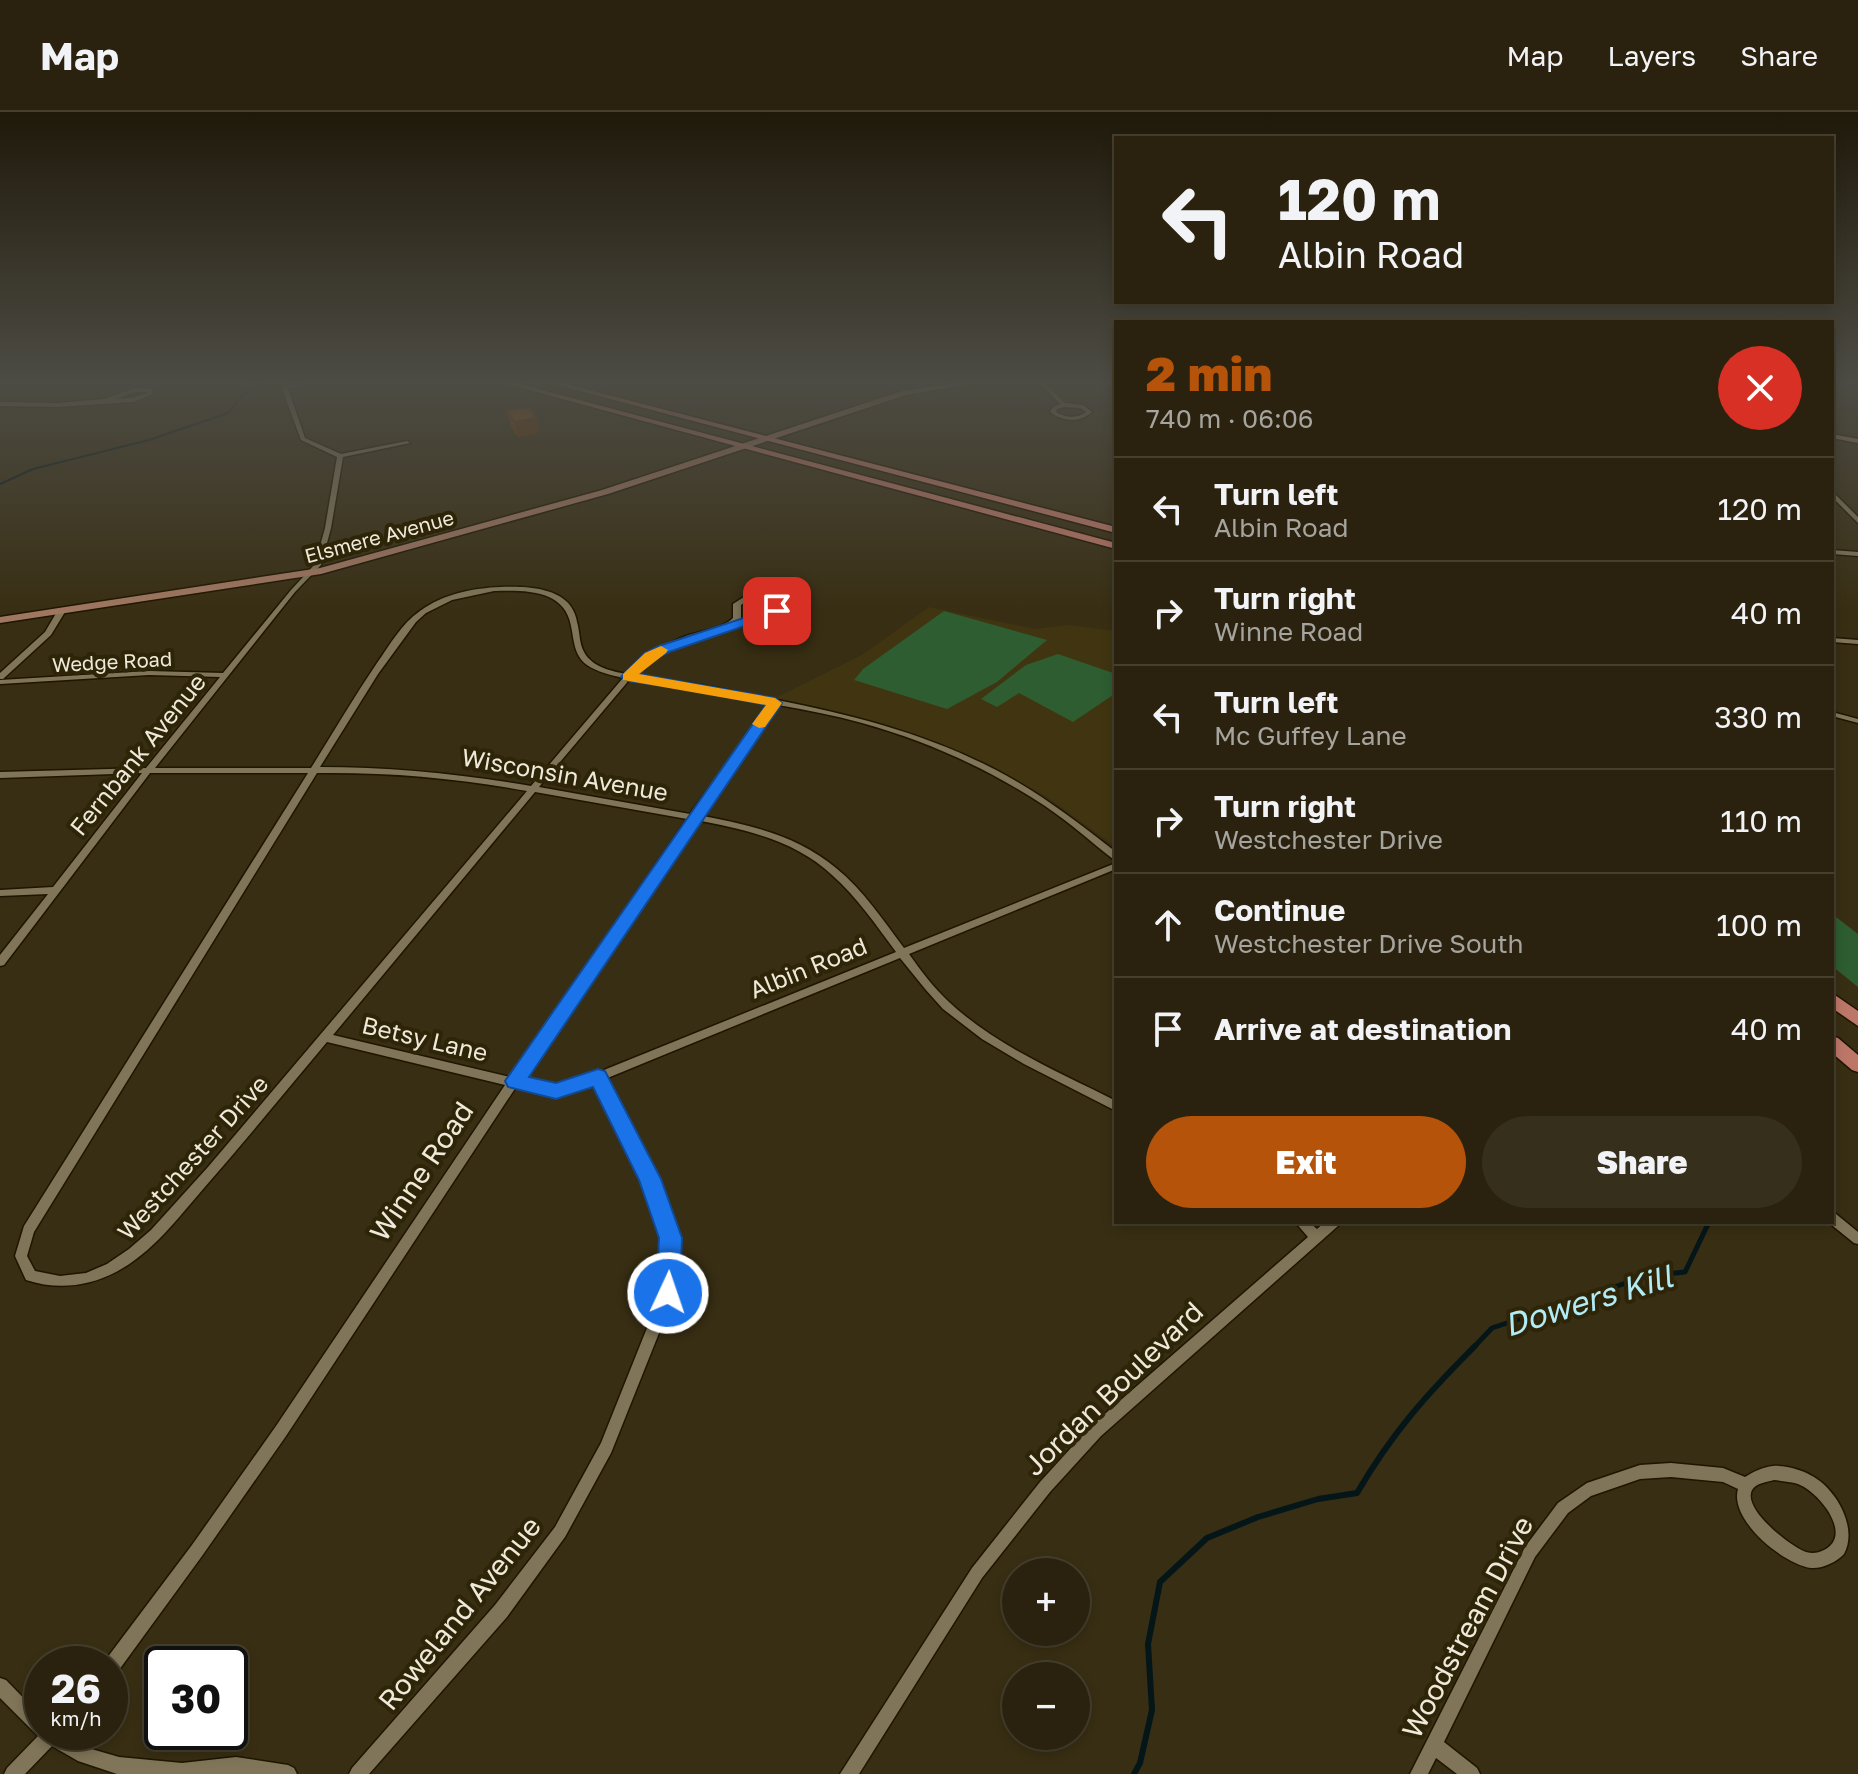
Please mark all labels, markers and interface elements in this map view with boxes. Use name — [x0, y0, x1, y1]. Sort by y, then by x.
text: Map — [40, 33, 119, 78]
text: Map — [1506, 39, 1564, 72]
text: Layers — [1608, 39, 1696, 72]
text: Share — [1740, 39, 1818, 72]
text: 120 m — [1278, 165, 1440, 232]
icon: left — [1146, 168, 1250, 272]
text: Albin Road — [1278, 233, 1464, 276]
text: 2 min — [1146, 344, 1272, 402]
button: close — [1718, 346, 1802, 430]
text: 740 m · 06:06 — [1146, 403, 1314, 434]
text: Turn left — [1214, 476, 1339, 512]
icon: left — [1146, 487, 1190, 531]
text: 120 m — [1717, 491, 1802, 527]
street label: Elsmere Avenue — [302, 505, 456, 567]
text: Albin Road — [1214, 512, 1348, 543]
pin — [743, 577, 811, 645]
text: Turn right — [1214, 580, 1356, 616]
icon: arrive — [755, 589, 799, 633]
icon: right — [1146, 591, 1190, 635]
text: 40 m — [1731, 595, 1802, 631]
text: Winne Road — [1214, 616, 1363, 647]
street label: Wedge Road — [51, 646, 173, 676]
street label: Fernbank Avenue — [63, 667, 211, 841]
text: Turn left — [1214, 684, 1339, 720]
icon: left — [1146, 695, 1190, 739]
text: 330 m — [1714, 699, 1802, 735]
text: Mc Guffey Lane — [1214, 720, 1407, 751]
street label: Wisconsin Avenue — [460, 742, 670, 806]
text: Turn right — [1214, 788, 1356, 824]
icon: right — [1146, 799, 1190, 843]
text: 110 m — [1720, 803, 1802, 839]
text: Westchester Drive — [1214, 824, 1443, 855]
text: Continue — [1214, 892, 1345, 928]
icon: ahead — [1146, 903, 1190, 947]
text: 100 m — [1716, 907, 1802, 943]
text: Westchester Drive South — [1214, 928, 1524, 959]
street label: Albin Road — [745, 930, 871, 1004]
icon: arrive — [1146, 1007, 1190, 1051]
street label: Betsy Lane — [359, 1009, 491, 1067]
text: Arrive at destination — [1214, 1011, 1511, 1047]
text: 40 m — [1731, 1011, 1802, 1047]
street label: Westchester Drive — [111, 1069, 273, 1245]
street label: Winne Road — [362, 1095, 480, 1247]
button: Exit — [1146, 1116, 1466, 1208]
button: Share — [1482, 1116, 1802, 1208]
position arrow — [626, 1251, 710, 1335]
water label: Dowers Kill — [1499, 1256, 1678, 1344]
street label: Jordan Boulevard — [1017, 1294, 1209, 1482]
street label: Roweland Avenue — [371, 1510, 547, 1716]
street label: Woodstream Drive — [1395, 1510, 1539, 1744]
map controls — [1002, 1558, 1090, 1750]
button: + — [1002, 1558, 1090, 1646]
speed limit sign: 30 — [144, 1646, 248, 1750]
button: − — [1002, 1662, 1090, 1750]
text: 26 — [51, 1664, 101, 1712]
text: km/h — [51, 1706, 101, 1730]

